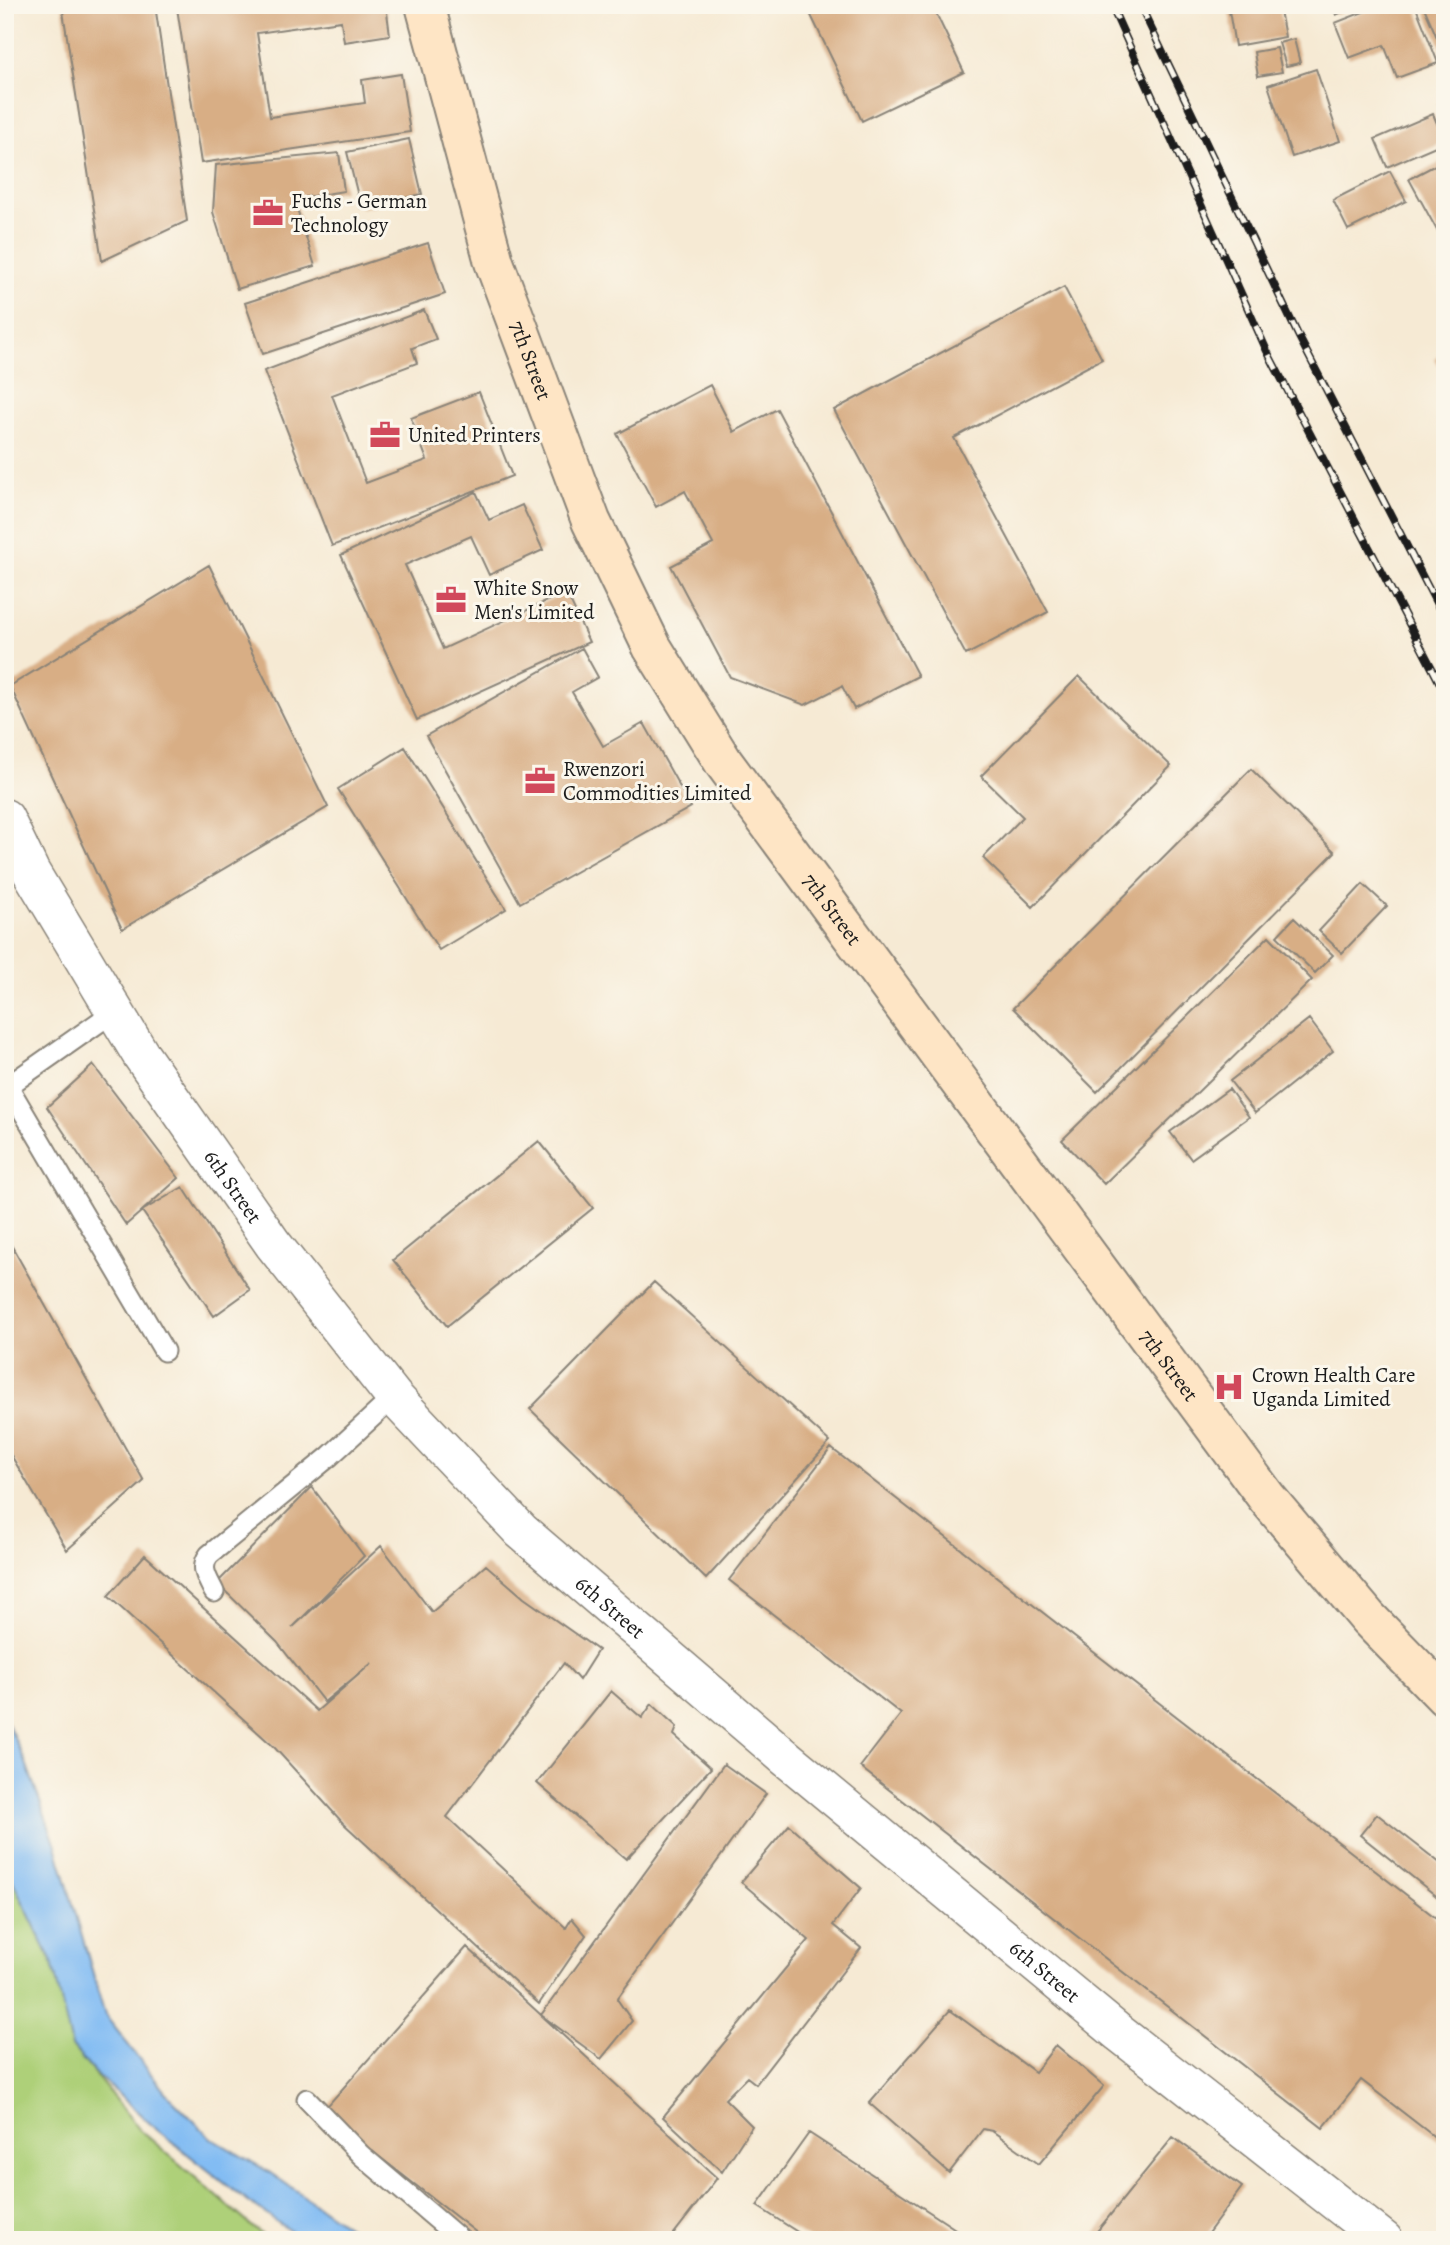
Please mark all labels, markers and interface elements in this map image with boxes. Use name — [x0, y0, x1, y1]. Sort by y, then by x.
place label: Fuchs - German Technology — [291, 187, 427, 239]
office icon: Fuchs - German Technology — [251, 196, 285, 230]
street label: 7th Street — [503, 317, 558, 404]
office icon: United Printers — [368, 418, 402, 452]
place label: United Printers — [408, 421, 541, 449]
place label: White Snow Men's Limited — [473, 574, 595, 626]
office icon: White Snow Men's Limited — [434, 583, 468, 617]
place label: Rwenzori Commodities Limited — [563, 755, 752, 807]
office icon: Rwenzori Commodities Limited — [523, 764, 557, 798]
street label: 7th Street — [796, 868, 868, 951]
street label: 6th Street — [197, 1144, 268, 1229]
street label: 7th Street — [1133, 1324, 1205, 1407]
place label: Crown Health Care Uganda Limited — [1252, 1361, 1415, 1413]
hospital icon: Crown Health Care Uganda Limited — [1212, 1370, 1246, 1404]
street label: 6th Street — [569, 1569, 651, 1645]
street label: 6th Street — [1003, 1934, 1086, 2009]

